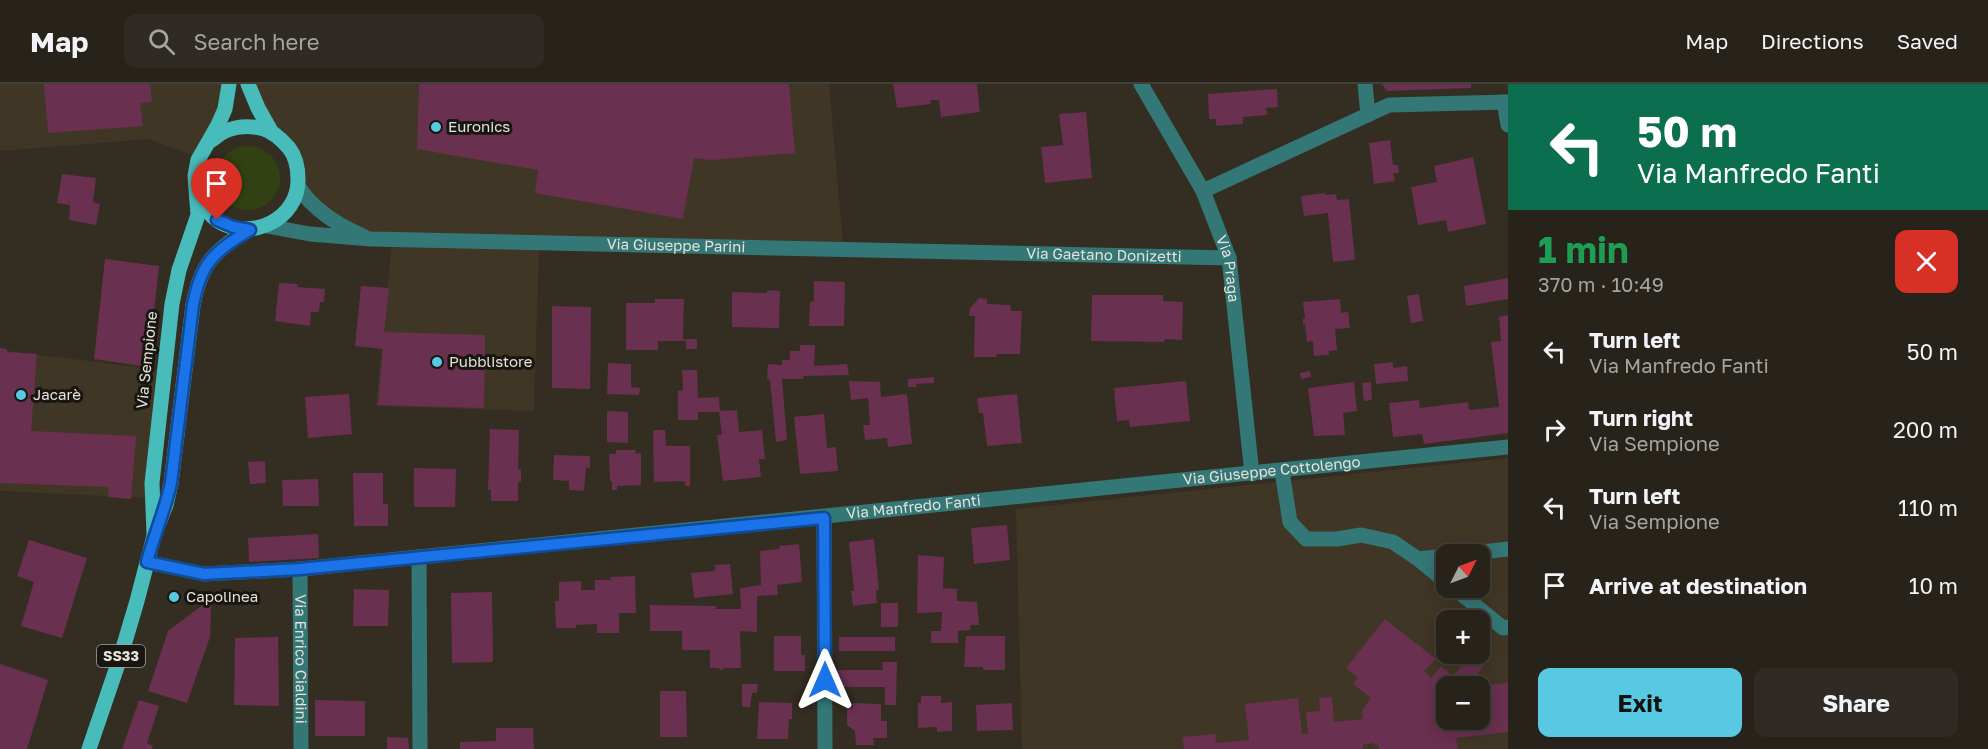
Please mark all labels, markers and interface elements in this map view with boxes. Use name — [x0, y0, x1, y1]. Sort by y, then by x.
search box — [124, 14, 544, 68]
text: Map — [30, 25, 88, 58]
icon: search — [145, 25, 178, 58]
text: Search here — [193, 28, 319, 55]
text: Map — [1685, 28, 1728, 54]
text: Directions — [1761, 28, 1864, 54]
text: Saved — [1897, 28, 1958, 54]
text: 50 m — [1637, 106, 1737, 156]
icon: left — [1538, 108, 1616, 186]
place label: Euronics — [448, 117, 510, 135]
marker: Euronics — [429, 120, 443, 134]
text: Via Manfredo Fanti — [1637, 157, 1880, 189]
pin — [191, 158, 242, 220]
icon: arrive — [200, 167, 233, 200]
text: 1 min — [1538, 228, 1629, 271]
button: close — [1895, 230, 1958, 293]
street label: Via Praga — [1213, 232, 1244, 303]
street label: Via Giuseppe Parini — [606, 234, 746, 255]
street label: Via Gaetano Donizetti — [1026, 244, 1182, 265]
text: 370 m · 10:49 — [1538, 272, 1664, 296]
street label: Via Sempione — [132, 310, 160, 410]
text: Turn left — [1589, 326, 1680, 353]
icon: left — [1538, 335, 1571, 368]
text: 50 m — [1907, 338, 1958, 365]
place label: Pubblistore — [449, 352, 533, 370]
text: Via Manfredo Fanti — [1589, 353, 1769, 377]
marker: Pubblistore — [430, 355, 444, 369]
place label: Jacarè — [33, 385, 81, 403]
marker: Jacarè — [14, 388, 28, 402]
text: Turn right — [1589, 404, 1693, 431]
icon: right — [1538, 413, 1571, 446]
text: 200 m — [1893, 416, 1958, 443]
text: Via Sempione — [1589, 431, 1720, 455]
street label: Via Giuseppe Cottolengo — [1182, 452, 1361, 488]
text: Turn left — [1589, 482, 1680, 509]
street label: Via Manfredo Fanti — [845, 490, 982, 522]
icon: left — [1538, 491, 1571, 524]
text: 110 m — [1898, 494, 1958, 521]
text: Via Sempione — [1589, 509, 1720, 533]
north arrow — [1436, 544, 1490, 598]
map controls — [1436, 544, 1490, 730]
icon: arrive — [1538, 569, 1571, 602]
text: Arrive at destination — [1589, 572, 1807, 599]
text: 10 m — [1909, 572, 1958, 599]
place label: Capolinea — [186, 587, 258, 605]
marker: Capolinea — [167, 590, 181, 604]
street label: Via Enrico Cialdini — [292, 594, 311, 724]
button: + — [1436, 610, 1490, 664]
road number: SS33 — [97, 645, 145, 667]
position arrow — [793, 648, 857, 712]
button: Exit — [1538, 668, 1742, 737]
button: Share — [1754, 668, 1958, 737]
button: − — [1436, 676, 1490, 730]

